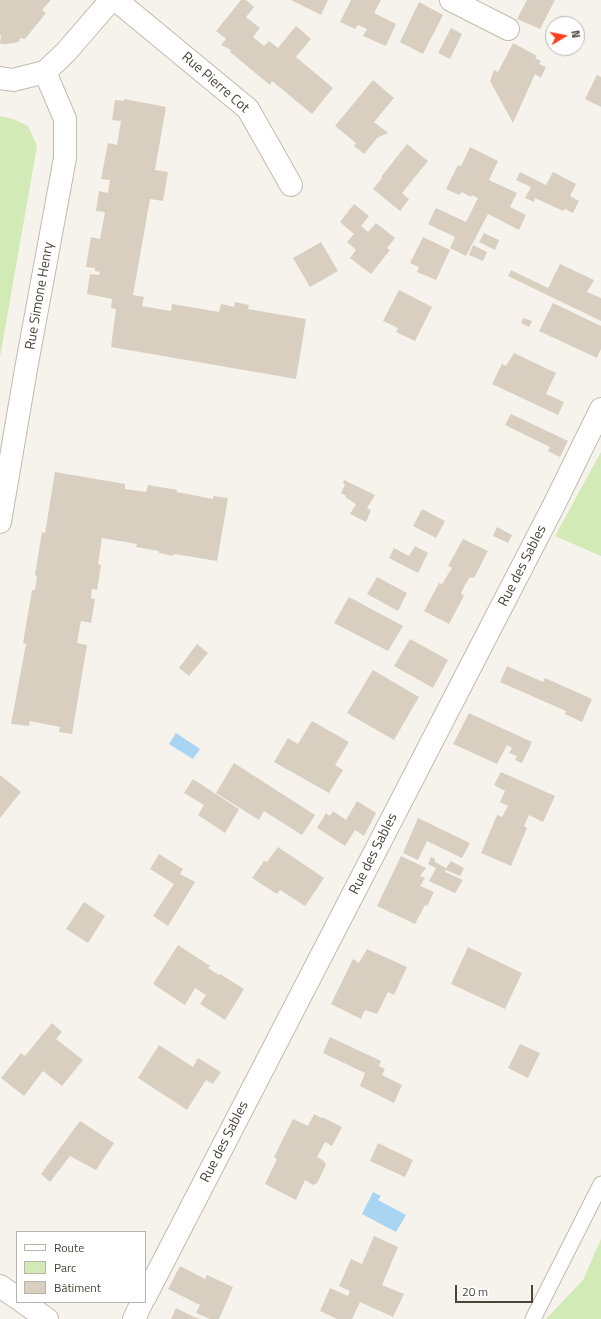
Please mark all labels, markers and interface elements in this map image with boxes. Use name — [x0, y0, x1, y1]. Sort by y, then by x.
north arrow — [545, 16, 585, 56]
text: N — [567, 29, 584, 39]
street label: Rue Pierre Cot — [178, 49, 252, 117]
street label: Rue Simone Henry — [22, 241, 58, 351]
street label: Rue des Sables — [495, 523, 551, 609]
street label: Rue des Sables — [346, 811, 402, 897]
street label: Rue des Sables — [197, 1099, 253, 1185]
legend — [16, 1231, 146, 1303]
text: Route — [54, 1238, 84, 1257]
text: Parc — [54, 1258, 76, 1277]
scale bar — [457, 1277, 535, 1303]
text: Bâtiment — [54, 1278, 101, 1297]
text: 20 m — [462, 1282, 488, 1301]

